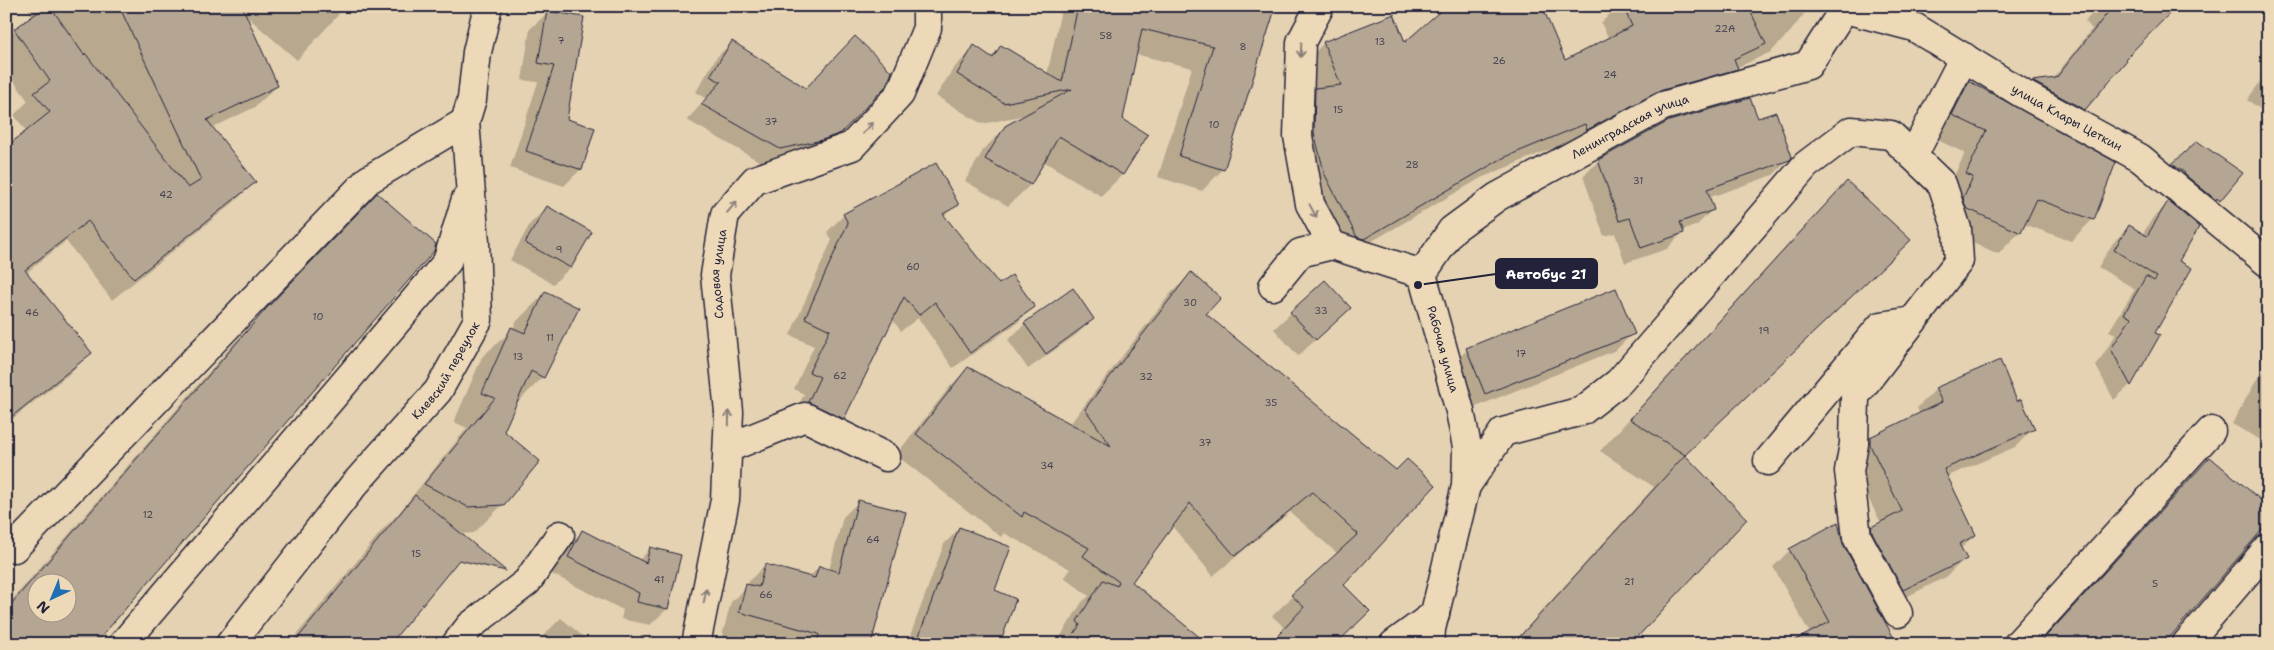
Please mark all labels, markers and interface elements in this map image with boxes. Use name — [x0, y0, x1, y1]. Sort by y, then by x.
house number: 22А — [1715, 22, 1735, 35]
house number: 58 — [1100, 29, 1112, 42]
house number: 7 — [558, 34, 565, 47]
house number: 13 — [1375, 35, 1385, 48]
house number: 8 — [1240, 40, 1247, 53]
one-way arrow — [1297, 42, 1306, 58]
house number: 26 — [1492, 54, 1506, 67]
house number: 24 — [1603, 68, 1617, 81]
street label: улица Клары Цеткин — [2008, 81, 2125, 155]
street label: Ленинградская улица — [1568, 91, 1691, 163]
house number: 15 — [1333, 103, 1343, 116]
house number: 37 — [764, 115, 778, 128]
house number: 10 — [1209, 118, 1219, 131]
one-way arrow — [862, 121, 874, 134]
house number: 28 — [1405, 158, 1419, 171]
house number: 31 — [1633, 174, 1643, 187]
house number: 42 — [159, 188, 173, 201]
one-way arrow — [726, 200, 737, 213]
one-way arrow — [1309, 203, 1319, 218]
street label: Садовая улица — [707, 227, 730, 319]
house number: 9 — [556, 243, 563, 256]
callout: Автобус 21 — [1496, 259, 1597, 288]
house number: 60 — [906, 260, 920, 273]
text: Автобус 21 — [1506, 265, 1587, 283]
house number: 30 — [1183, 296, 1197, 309]
house number: 33 — [1314, 304, 1328, 317]
street label: Рабочая улица — [1423, 304, 1463, 395]
house number: 46 — [25, 306, 39, 319]
house number: 10 — [313, 310, 323, 323]
street label: Киевский переулок — [408, 318, 484, 423]
house number: 19 — [1759, 324, 1769, 337]
house number: 11 — [546, 331, 554, 344]
house number: 17 — [1516, 347, 1526, 360]
house number: 13 — [513, 350, 523, 363]
house number: 62 — [833, 369, 847, 382]
house number: 32 — [1139, 370, 1153, 383]
house number: 35 — [1265, 396, 1277, 409]
one-way arrow — [724, 410, 734, 426]
house number: 37 — [1198, 436, 1212, 449]
house number: 34 — [1040, 459, 1054, 472]
house number: 12 — [143, 508, 153, 521]
house number: 64 — [866, 533, 880, 546]
house number: 15 — [411, 547, 421, 560]
north arrow — [28, 572, 78, 622]
house number: 41 — [654, 573, 664, 586]
house number: 21 — [1624, 575, 1634, 588]
house number: 5 — [2152, 577, 2158, 590]
one-way arrow — [701, 588, 711, 604]
house number: 66 — [759, 588, 773, 601]
text: N — [33, 597, 53, 618]

